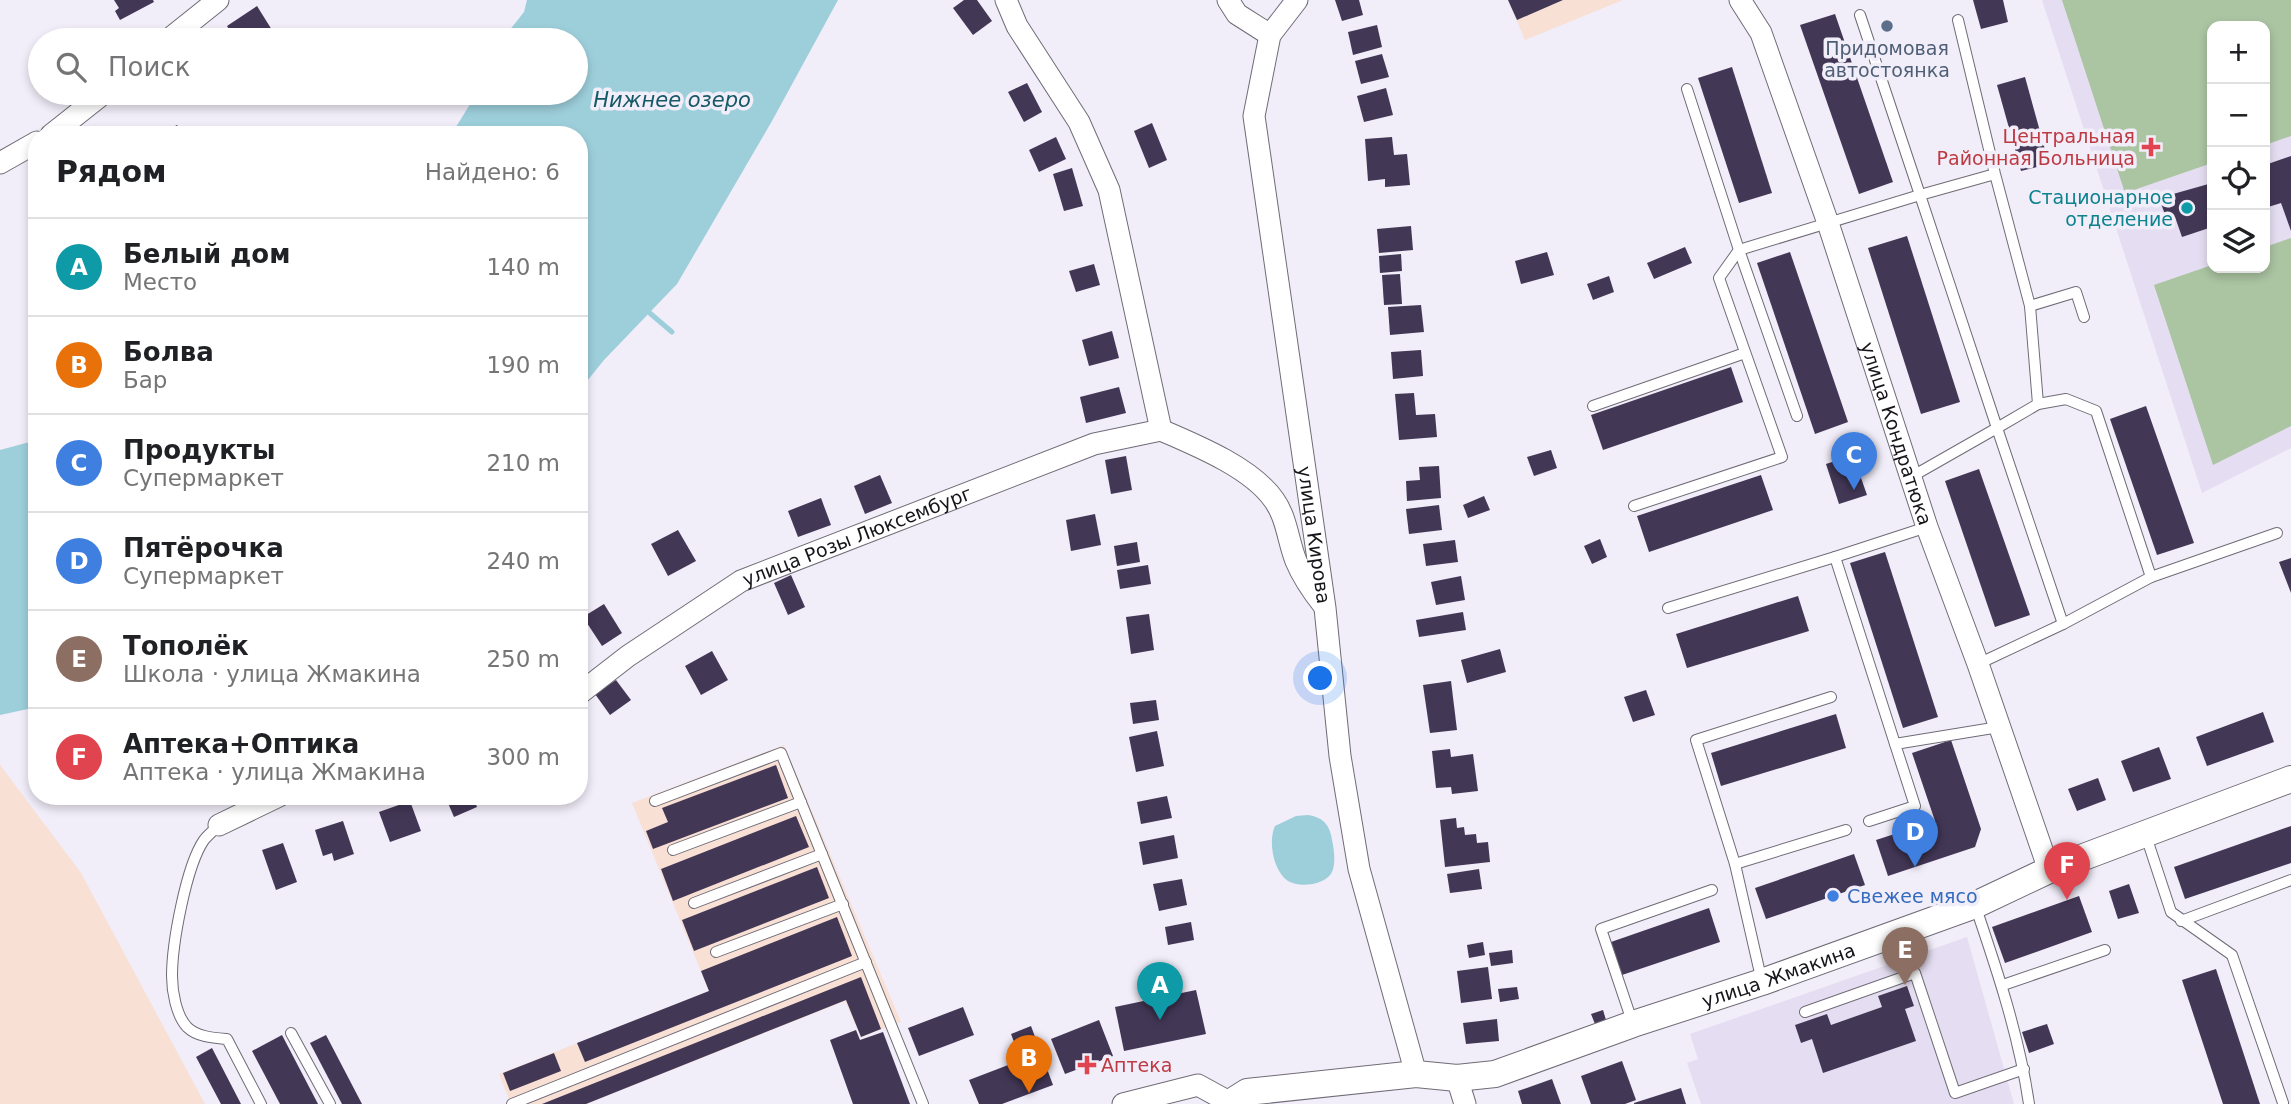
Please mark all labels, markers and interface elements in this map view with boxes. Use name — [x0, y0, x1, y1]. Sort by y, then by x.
marker: Придомовая автостоянка — [1879, 18, 1895, 34]
map controls — [2207, 21, 2270, 273]
button: + — [2207, 21, 2270, 84]
search box — [28, 28, 588, 105]
place label: Придомовая автостоянка — [1824, 37, 1950, 81]
icon: search — [52, 48, 90, 86]
text: Поиск — [108, 52, 190, 82]
button: − — [2207, 84, 2270, 147]
water label: Нижнее озеро — [593, 88, 751, 112]
place label: Центральная Районная Больница — [1937, 125, 2135, 169]
marker: Центральная Районная Больница — [2141, 137, 2161, 157]
button: locate — [2207, 147, 2270, 210]
text: Рядом — [56, 154, 167, 189]
text: Найдено: 6 — [425, 159, 560, 185]
place label: Стационарное отделение — [2028, 186, 2173, 230]
marker: Стационарное отделение — [2179, 200, 2195, 216]
button: layers — [2207, 210, 2270, 273]
text: Белый дом — [123, 239, 290, 269]
text: A — [70, 254, 88, 280]
text: 140 m — [486, 254, 560, 280]
text: Место — [123, 269, 197, 295]
text: Болва — [123, 337, 214, 367]
street label: улица Кондратюка — [1857, 339, 1937, 528]
text: B — [70, 352, 88, 378]
text: 190 m — [486, 352, 560, 378]
text: Бар — [123, 367, 167, 393]
pin: C — [1831, 432, 1877, 490]
text: Продукты — [123, 435, 275, 465]
text: C — [71, 450, 87, 476]
text: 210 m — [486, 450, 560, 476]
text: Супермаркет — [123, 465, 284, 491]
street label: улица Кирова — [1294, 465, 1335, 605]
street label: улица Розы Люксембург — [739, 482, 975, 590]
text: Пятёрочка — [123, 533, 284, 563]
text: D — [69, 548, 89, 574]
text: 240 m — [486, 548, 560, 574]
text: Супермаркет — [123, 563, 284, 589]
text: Тополёк — [123, 631, 249, 661]
text: E — [71, 646, 87, 672]
text: 250 m — [486, 646, 560, 672]
text: Школа · улица Жмакина — [123, 661, 421, 687]
your location — [1303, 661, 1337, 695]
text: Аптека+Оптика — [123, 729, 359, 759]
text: F — [71, 744, 87, 770]
text: 300 m — [486, 744, 560, 770]
text: Аптека · улица Жмакина — [123, 759, 426, 785]
pin: D — [1892, 809, 1938, 867]
pin: F — [2044, 842, 2090, 900]
place label: Свежее мясо — [1847, 885, 1978, 907]
marker: Свежее мясо — [1825, 888, 1841, 904]
pin: E — [1882, 927, 1928, 985]
street label: улица Жмакина — [1699, 938, 1858, 1012]
pin: A — [1137, 962, 1183, 1020]
pin: B — [1006, 1035, 1052, 1093]
place label: Аптека — [1101, 1054, 1172, 1076]
marker: Аптека — [1079, 1057, 1095, 1073]

